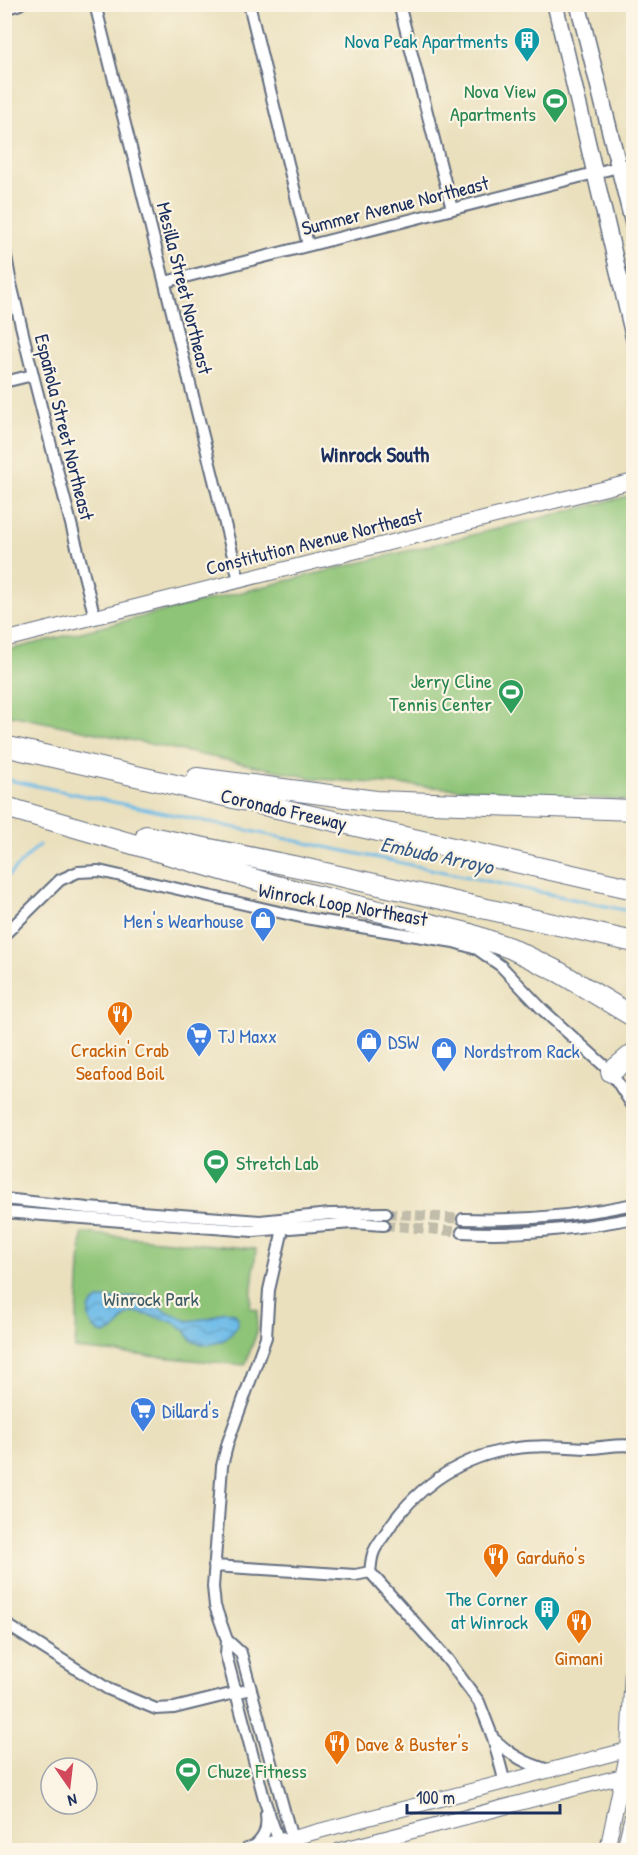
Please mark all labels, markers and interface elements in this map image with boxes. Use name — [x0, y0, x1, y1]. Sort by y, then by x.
building icon: Nova Peak Apartments — [512, 25, 542, 63]
place label: Nova Peak Apartments — [345, 27, 508, 54]
place label: Nova View Apartments — [450, 77, 536, 127]
sports icon: Nova View Apartments — [540, 86, 570, 124]
street label: Summer Avenue Northeast — [299, 168, 493, 241]
street label: Mesilla Street Northeast — [151, 199, 220, 378]
street label: Española Street Northeast — [29, 331, 101, 524]
district label: Winrock South — [321, 440, 429, 469]
street label: Constitution Avenue Northeast — [203, 501, 426, 581]
place label: Jerry Cline Tennis Center — [389, 667, 492, 717]
sports icon: Jerry Cline Tennis Center — [496, 677, 526, 715]
street label: Coronado Freeway — [218, 781, 350, 837]
water label: Embudo Arroyo — [378, 829, 497, 881]
street label: Winrock Loop Northeast — [256, 876, 431, 932]
shop icon: Men's Wearhouse — [248, 905, 278, 943]
place label: Men's Wearhouse — [124, 907, 244, 934]
restaurant icon: Crackin' Crab Seafood Boil — [105, 999, 135, 1037]
supermarket icon: TJ Maxx — [184, 1020, 214, 1058]
place label: TJ Maxx — [218, 1022, 277, 1049]
shop icon: DSW — [354, 1026, 384, 1064]
place label: DSW — [388, 1028, 420, 1055]
shop icon: Nordstrom Rack — [429, 1035, 459, 1073]
place label: Crackin' Crab Seafood Boil — [71, 1036, 169, 1086]
place label: Nordstrom Rack — [464, 1037, 580, 1064]
sports icon: Stretch Lab — [201, 1147, 231, 1185]
place label: Stretch Lab — [236, 1149, 319, 1176]
park label: Winrock Park — [103, 1285, 199, 1312]
supermarket icon: Dillard's — [128, 1395, 158, 1433]
place label: Dillard's — [162, 1397, 219, 1424]
restaurant icon: Garduño's — [481, 1541, 511, 1579]
place label: Garduño's — [516, 1543, 585, 1570]
place label: The Corner at Winrock — [446, 1585, 528, 1635]
building icon: The Corner at Winrock — [532, 1594, 562, 1632]
restaurant icon: Gimani — [564, 1607, 594, 1645]
place label: Gimani — [554, 1644, 604, 1671]
restaurant icon: Dave & Buster's — [322, 1728, 352, 1766]
place label: Dave & Buster's — [356, 1730, 469, 1757]
sports icon: Chuze Fitness — [173, 1755, 203, 1793]
north arrow — [39, 1756, 99, 1816]
place label: Chuze Fitness — [207, 1757, 307, 1784]
scale bar — [407, 1777, 560, 1815]
text: 100 m — [416, 1785, 455, 1810]
text: N — [65, 1789, 79, 1812]

